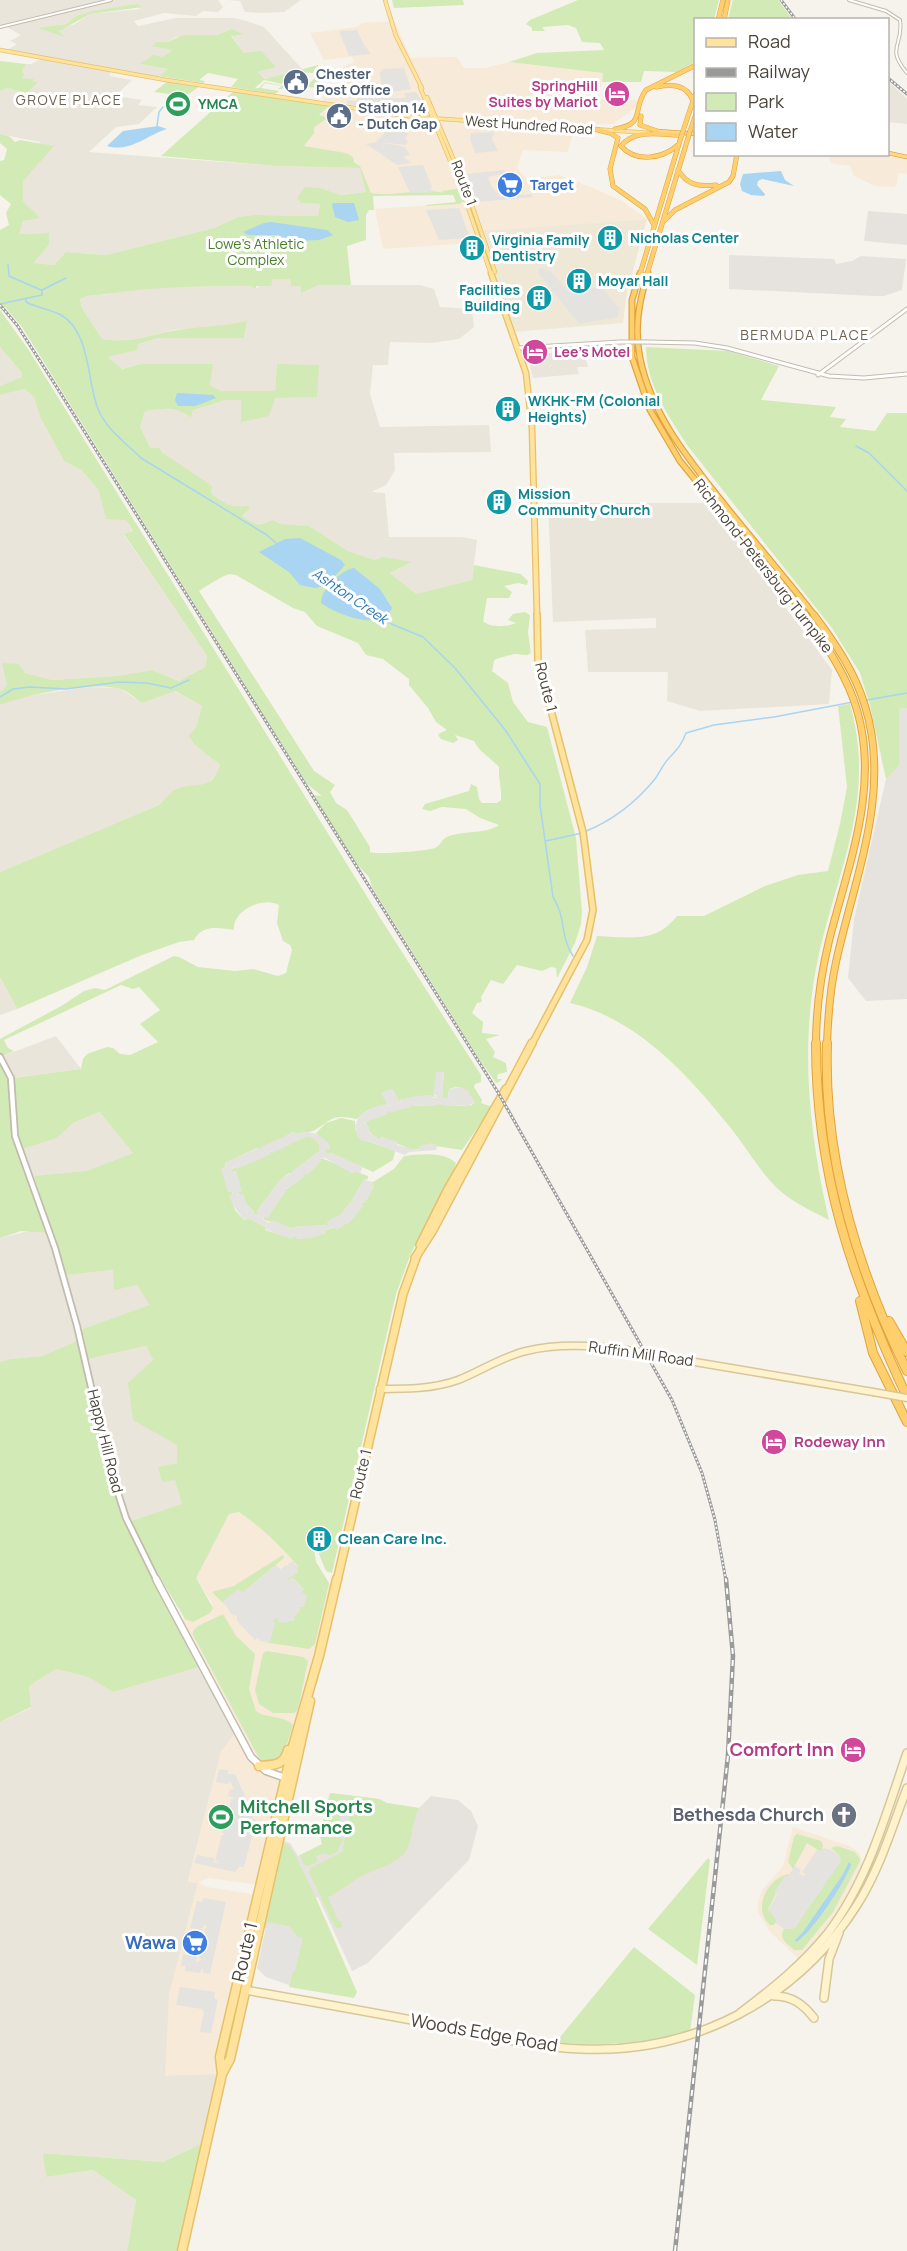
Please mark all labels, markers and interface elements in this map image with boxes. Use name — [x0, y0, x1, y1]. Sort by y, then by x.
legend — [694, 18, 889, 156]
text: Road — [748, 29, 791, 53]
text: Railway — [748, 59, 810, 83]
place label: Chester Post Office — [316, 64, 391, 99]
public building icon: Chester Post Office — [281, 67, 311, 97]
place label: SpringHill Suites by Mariot — [489, 76, 598, 111]
hotel icon: SpringHill Suites by Mariot — [602, 79, 632, 109]
sports icon: YMCA — [163, 89, 193, 119]
text: Park — [748, 89, 785, 113]
district label: GROVE PLACE — [16, 90, 122, 109]
place label: YMCA — [198, 94, 239, 113]
place label: Station 14 - Dutch Gap — [358, 98, 438, 133]
public building icon: Station 14 - Dutch Gap — [324, 101, 354, 131]
street label: West Hundred Road — [465, 111, 594, 138]
text: Water — [748, 119, 798, 143]
street label: Route 1 — [447, 157, 482, 208]
supermarket icon: Target — [495, 170, 525, 200]
place label: Target — [530, 175, 574, 194]
building icon: Nicholas Center — [595, 223, 625, 253]
place label: Nicholas Center — [630, 228, 739, 247]
place label: Virginia Family Dentistry — [492, 230, 590, 265]
building icon: Virginia Family Dentistry — [457, 233, 487, 263]
park label: Lowe's Athletic Complex — [208, 234, 305, 269]
building icon: Moyar Hall — [564, 266, 594, 296]
place label: Moyar Hall — [598, 271, 668, 290]
place label: Facilities Building — [459, 280, 520, 315]
building icon: Facilities Building — [524, 283, 554, 313]
district label: BERMUDA PLACE — [740, 325, 870, 344]
hotel icon: Lee's Motel — [520, 337, 550, 367]
place label: Lee's Motel — [554, 342, 630, 361]
place label: WKHK-FM (Colonial Heights) — [528, 391, 660, 426]
building icon: WKHK-FM (Colonial Heights) — [493, 394, 523, 424]
street label: Richmond-Petersburg Turnpike — [689, 474, 838, 657]
place label: Mission Community Church — [518, 484, 650, 519]
building icon: Mission Community Church — [484, 487, 514, 517]
water label: Ashton Creek — [309, 563, 394, 629]
street label: Route 1 — [530, 660, 563, 714]
street label: Ruffin Mill Road — [587, 1336, 695, 1371]
street label: Happy Hill Road — [82, 1387, 129, 1495]
hotel icon: Rodeway Inn — [759, 1427, 789, 1457]
place label: Rodeway Inn — [794, 1431, 885, 1452]
street label: Route 1 — [345, 1447, 376, 1501]
building icon: Clean Care Inc. — [304, 1524, 334, 1554]
place label: Clean Care Inc. — [338, 1528, 447, 1549]
hotel icon: Comfort Inn — [838, 1735, 868, 1765]
place label: Comfort Inn — [730, 1737, 834, 1761]
place label: Mitchell Sports Performance — [240, 1794, 373, 1839]
church icon: Bethesda Church — [829, 1800, 859, 1830]
sports icon: Mitchell Sports Performance — [206, 1802, 236, 1832]
place label: Bethesda Church — [673, 1802, 824, 1826]
street label: Route 1 — [226, 1920, 263, 1984]
supermarket icon: Wawa — [180, 1928, 210, 1958]
place label: Wawa — [125, 1930, 176, 1954]
street label: Woods Edge Road — [409, 2007, 560, 2057]

